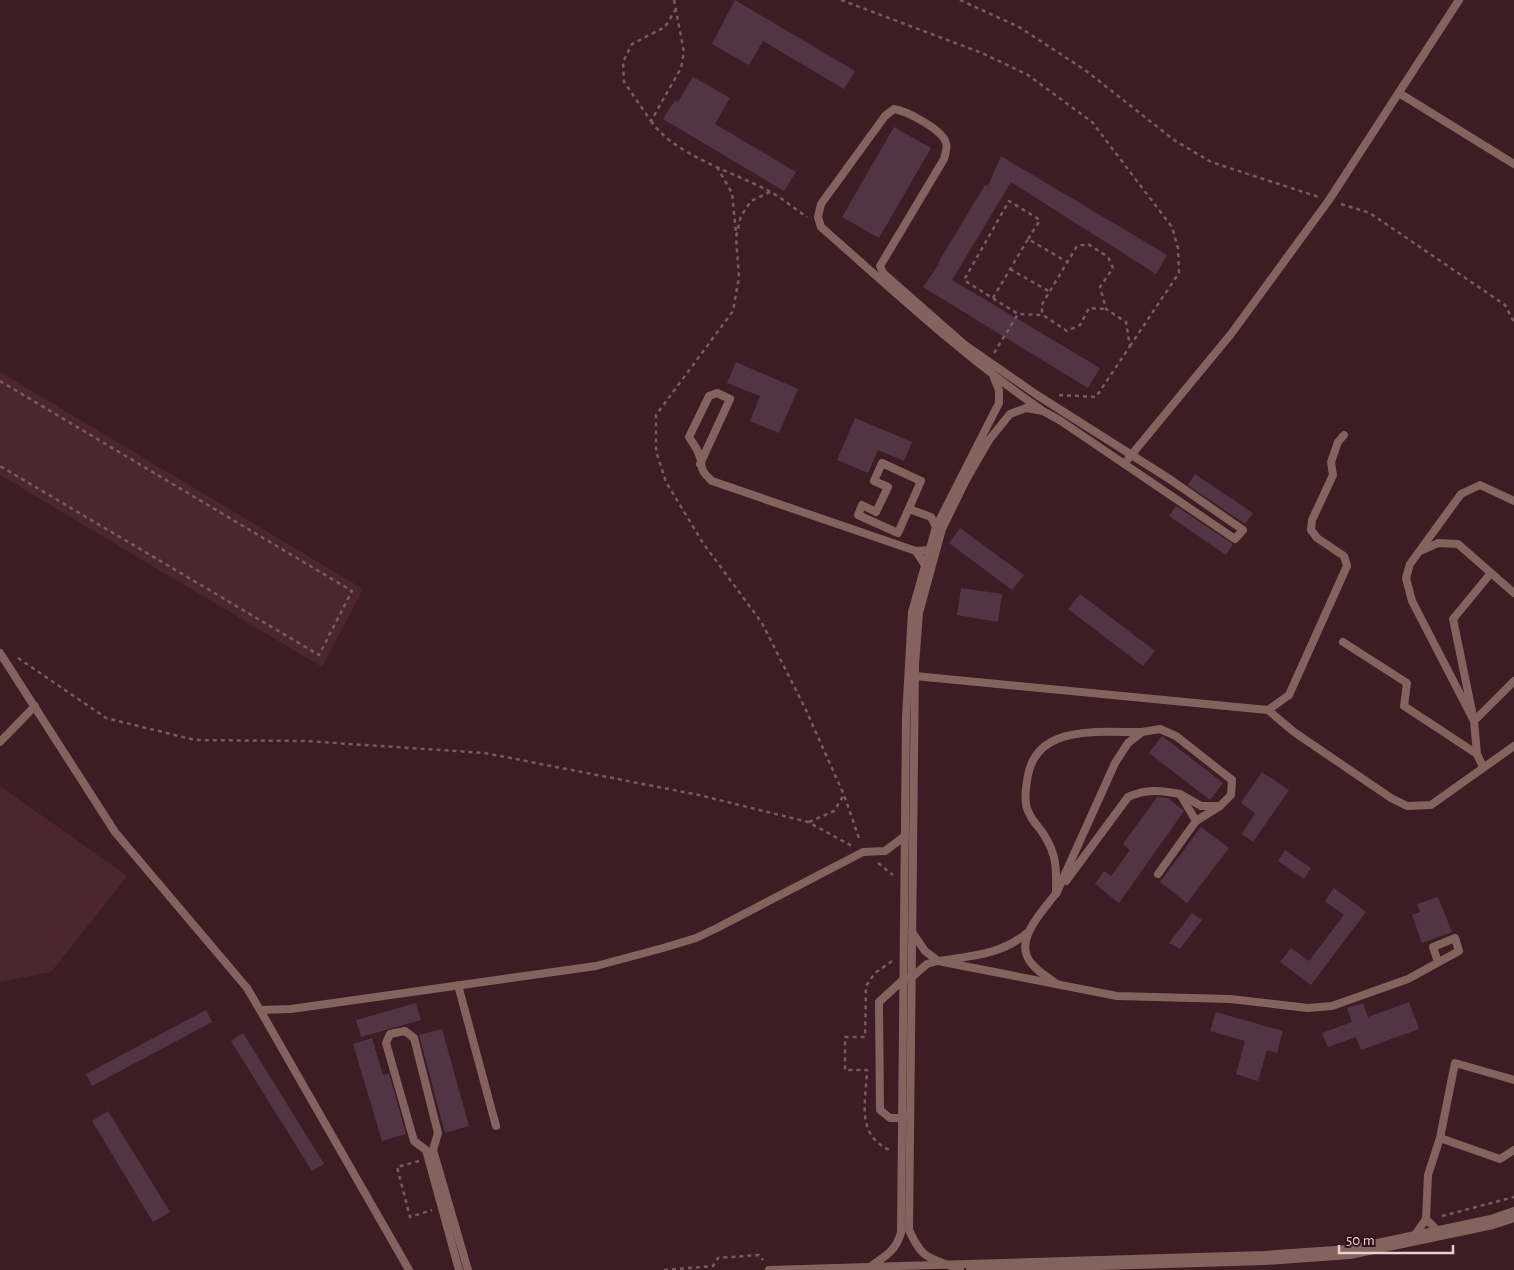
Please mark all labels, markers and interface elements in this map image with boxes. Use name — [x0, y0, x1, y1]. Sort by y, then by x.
scale bar — [1339, 1222, 1453, 1254]
text: 50 m — [1346, 1233, 1375, 1248]

